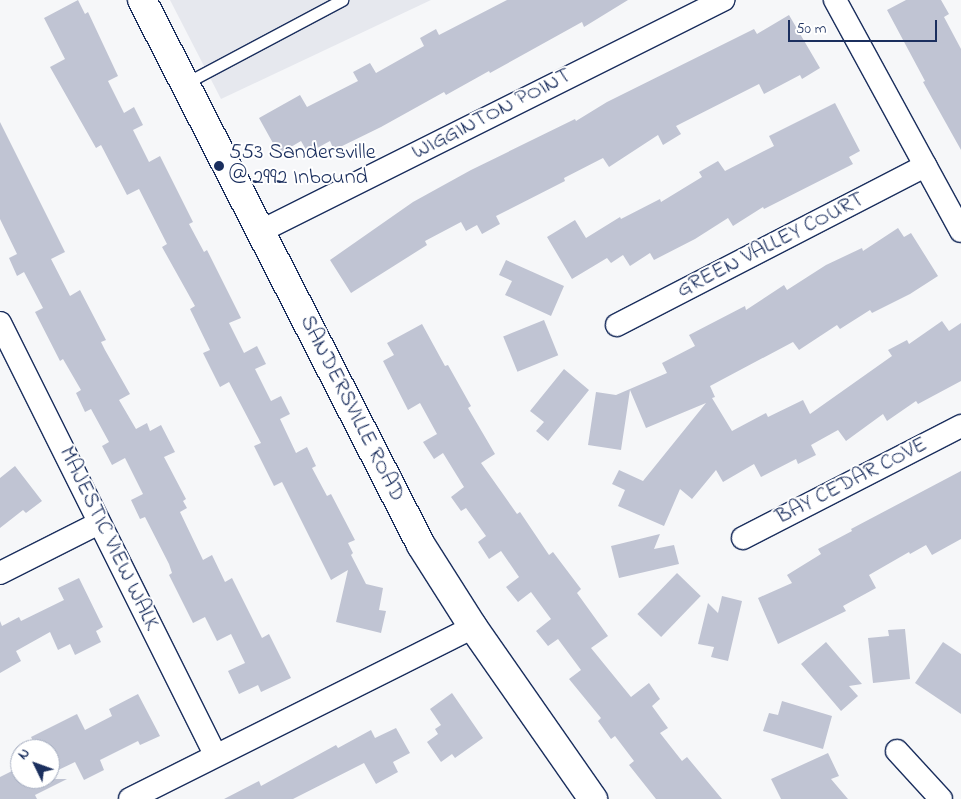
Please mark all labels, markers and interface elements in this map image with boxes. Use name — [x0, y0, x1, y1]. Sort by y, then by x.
scale bar — [791, 10, 940, 42]
text: 50 m — [796, 18, 826, 40]
street label: WIGGINTON POINT — [408, 63, 576, 167]
place label: 553 Sandersville @ 2992 Inbound — [229, 140, 376, 192]
marker: 553 Sandersville @ 2992 Inbound — [213, 160, 225, 172]
street label: GREEN VALLEY COURT — [673, 187, 869, 305]
street label: SANDERSVILLE ROAD — [293, 311, 409, 507]
street label: BAY CEDAR COVE — [772, 432, 932, 532]
street label: MAJESTIC VIEW WALK — [52, 443, 164, 635]
north arrow — [10, 739, 60, 789]
text: N — [13, 744, 35, 765]

